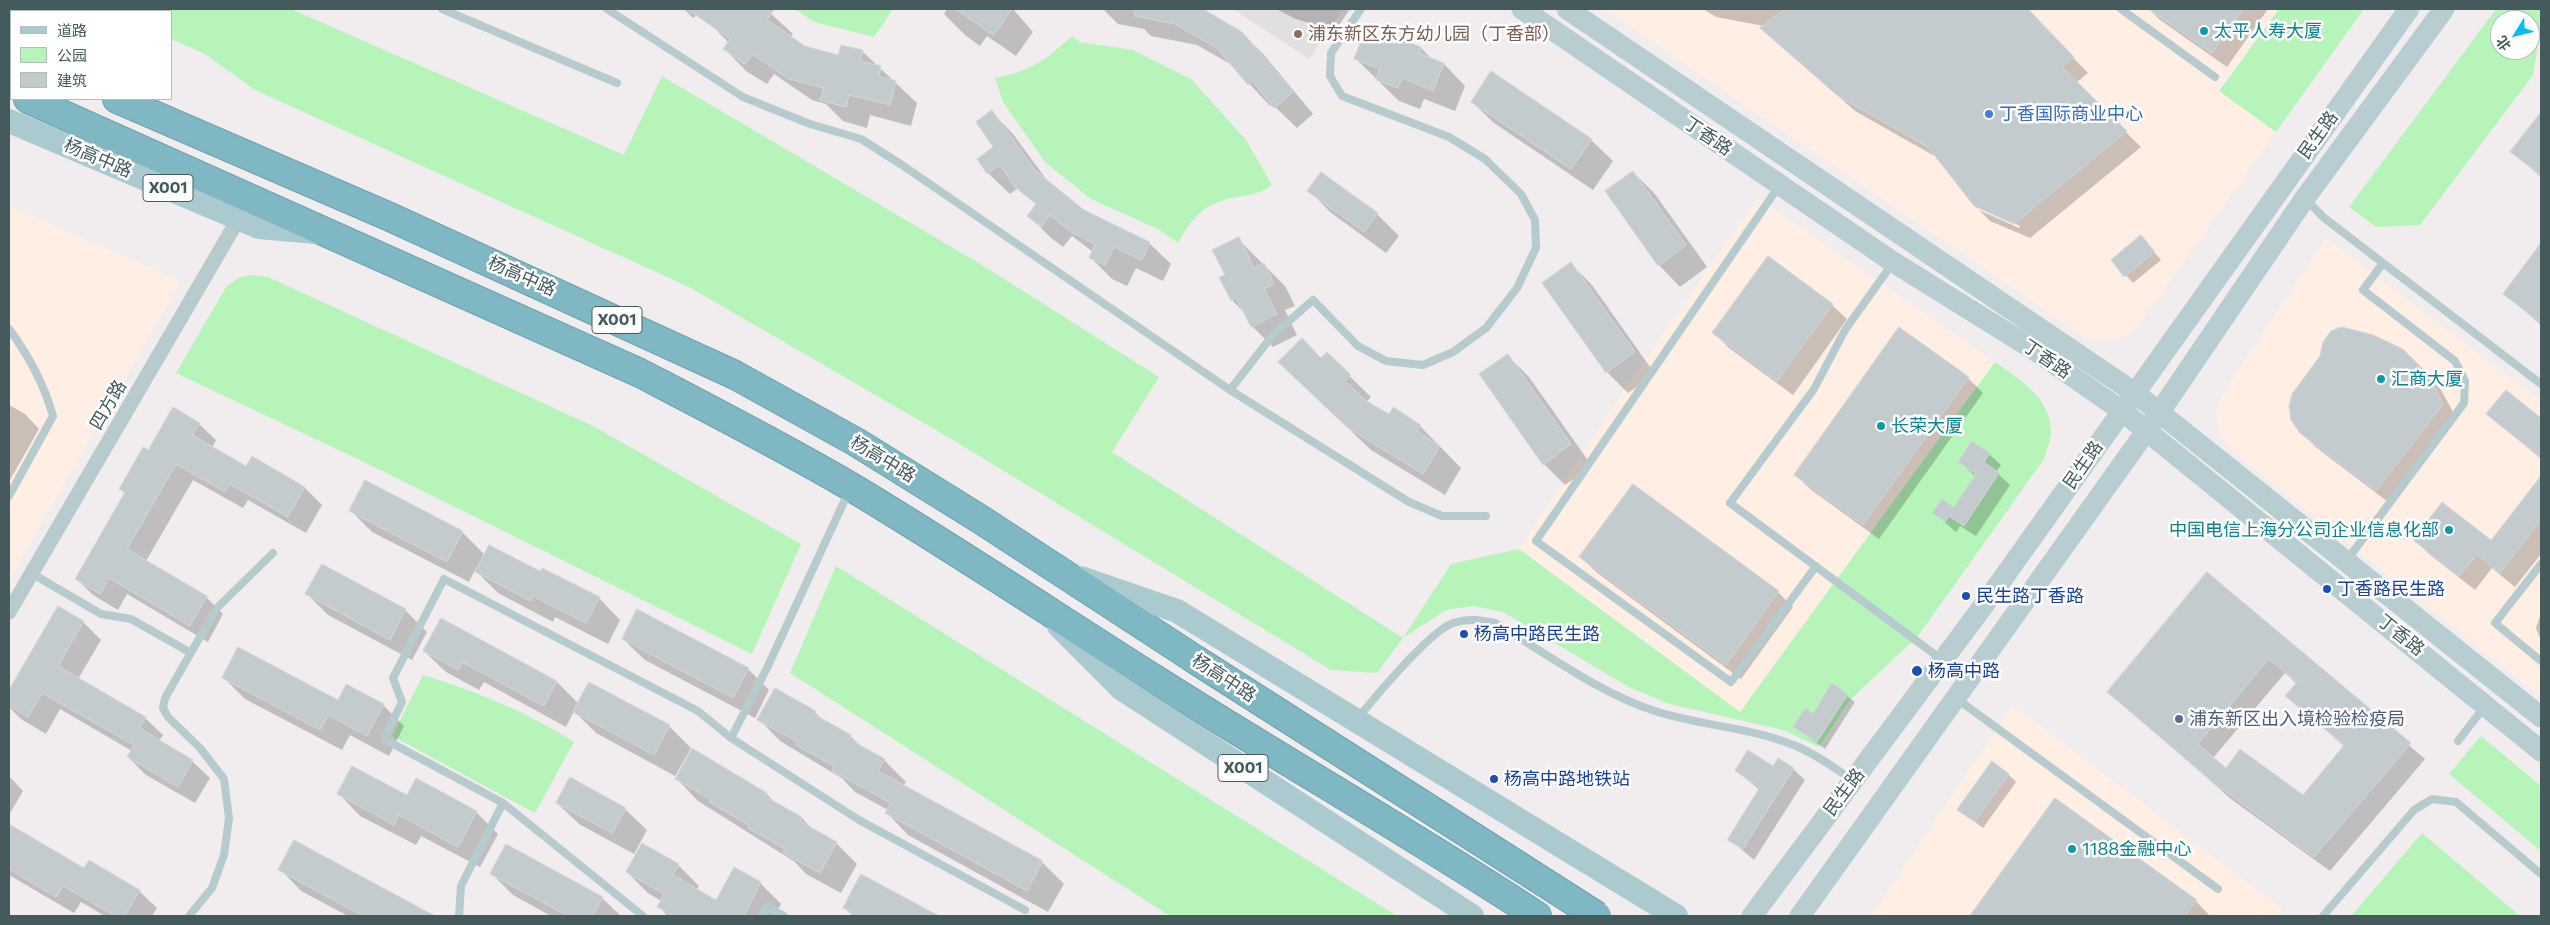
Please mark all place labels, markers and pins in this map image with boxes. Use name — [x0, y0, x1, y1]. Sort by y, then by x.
place label: 太平人寿大厦 — [2214, 20, 2322, 42]
place label: 浦东新区东方幼儿园（丁香部） — [1308, 23, 1560, 45]
marker: 太平人寿大厦 — [2198, 25, 2210, 37]
marker: 浦东新区东方幼儿园（丁香部） — [1292, 28, 1304, 40]
place label: 丁香国际商业中心 — [1999, 103, 2143, 125]
marker: 丁香国际商业中心 — [1983, 108, 1995, 120]
place label: 汇商大厦 — [2391, 368, 2463, 390]
marker: 汇商大厦 — [2375, 373, 2387, 385]
place label: 长荣大厦 — [1891, 415, 1963, 437]
marker: 长荣大厦 — [1875, 420, 1887, 432]
place label: 中国电信上海分公司企业信息化部 — [2169, 519, 2439, 541]
marker: 中国电信上海分公司企业信息化部 — [2443, 524, 2455, 536]
place label: 丁香路民生路 — [2337, 578, 2445, 600]
marker: 丁香路民生路 — [2321, 583, 2333, 595]
place label: 民生路丁香路 — [1976, 585, 2084, 607]
marker: 民生路丁香路 — [1960, 590, 1972, 602]
place label: 杨高中路民生路 — [1474, 623, 1600, 645]
marker: 杨高中路民生路 — [1458, 628, 1470, 640]
place label: 杨高中路 — [1928, 660, 2000, 682]
marker: 杨高中路 — [1910, 664, 1924, 678]
place label: 浦东新区出入境检验检疫局 — [2189, 708, 2405, 730]
marker: 浦东新区出入境检验检疫局 — [2173, 713, 2185, 725]
place label: 杨高中路地铁站 — [1504, 768, 1630, 790]
marker: 杨高中路地铁站 — [1488, 773, 1500, 785]
place label: 1188金融中心 — [2082, 838, 2191, 860]
marker: 1188金融中心 — [2066, 843, 2078, 855]

